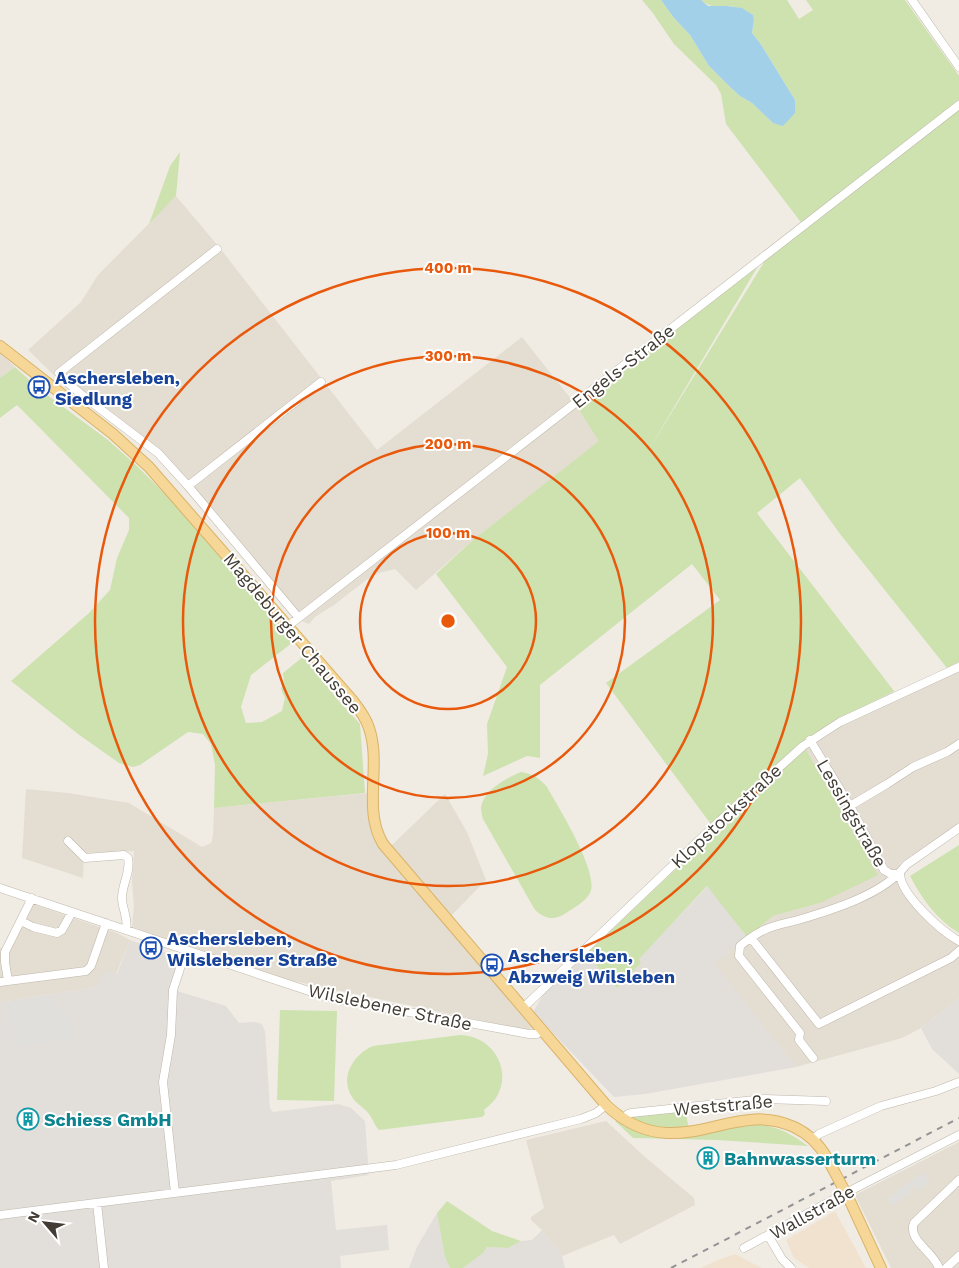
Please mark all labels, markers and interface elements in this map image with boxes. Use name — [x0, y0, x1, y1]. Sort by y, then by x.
text: 400 m — [424, 259, 472, 277]
street label: Engels-Straße — [568, 319, 678, 413]
text: 300 m — [425, 347, 471, 365]
place label: Aschersleben, Siedlung — [55, 367, 180, 409]
bus stop icon: Aschersleben, Siedlung — [27, 375, 51, 399]
text: 200 m — [425, 435, 471, 453]
text: 100 m — [426, 524, 470, 542]
street label: Magdeburger Chaussee — [220, 548, 366, 718]
centre of rings — [439, 612, 457, 630]
street label: Lessingstraße — [813, 755, 891, 871]
street label: Klopstockstraße — [667, 760, 785, 872]
place label: Aschersleben, Wilslebener Straße — [167, 928, 337, 970]
bus stop icon: Aschersleben, Wilslebener Straße — [139, 936, 163, 960]
place label: Aschersleben, Abzweig Wilsleben — [508, 945, 675, 987]
bus stop icon: Aschersleben, Abzweig Wilsleben — [480, 953, 504, 977]
street label: Wilslebener Straße — [306, 979, 474, 1035]
street label: Weststraße — [672, 1090, 774, 1120]
building icon: Schiess GmbH — [16, 1107, 40, 1131]
place label: Schiess GmbH — [44, 1109, 172, 1130]
building icon: Bahnwasserturm — [696, 1146, 720, 1170]
place label: Bahnwasserturm — [724, 1148, 876, 1169]
street label: Wallstraße — [766, 1180, 858, 1244]
north arrow — [20, 1198, 70, 1248]
text: N — [24, 1209, 43, 1225]

